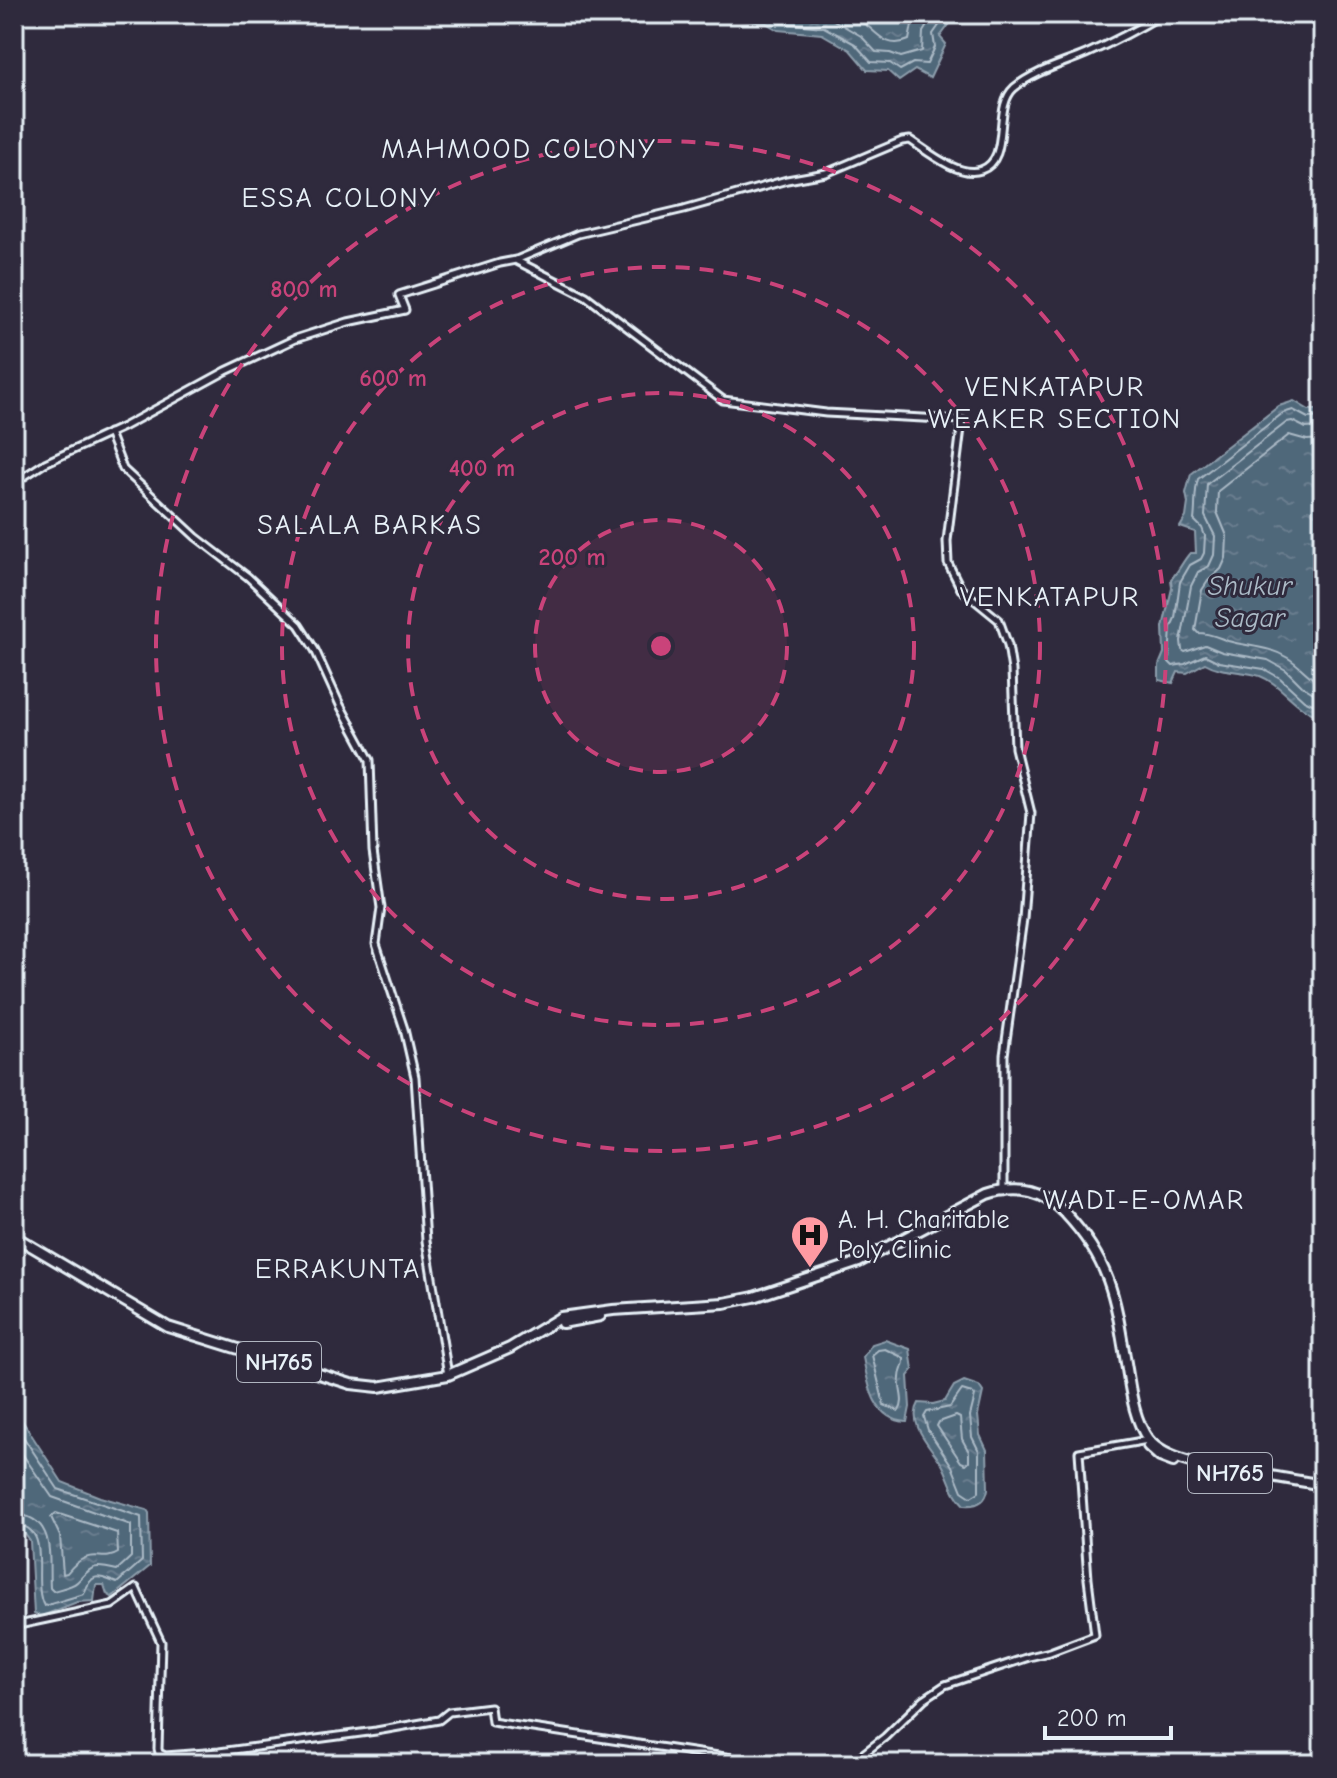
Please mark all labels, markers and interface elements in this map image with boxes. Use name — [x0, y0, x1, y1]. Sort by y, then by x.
district label: MAHMOOD COLONY — [381, 133, 657, 165]
district label: ESSA COLONY — [242, 182, 438, 214]
text: 800 m — [270, 275, 338, 303]
text: 600 m — [359, 364, 427, 392]
district label: VENKATAPUR WEAKER SECTION — [928, 371, 1182, 435]
text: 400 m — [449, 454, 515, 482]
district label: SALALA BARKAS — [257, 509, 483, 541]
text: 200 m — [538, 543, 606, 571]
water label: Shukur Sagar — [1208, 570, 1294, 634]
district label: VENKATAPUR — [960, 581, 1140, 613]
centre of rings — [647, 632, 675, 660]
district label: WADI-E-OMAR — [1043, 1184, 1245, 1216]
place label: A. H. Charitable Poly Clinic — [838, 1205, 1010, 1265]
hospital icon: A. H. Charitable Poly Clinic — [789, 1214, 831, 1269]
district label: ERRAKUNTA — [255, 1253, 421, 1285]
road number: NH765 — [237, 1342, 321, 1382]
road number: NH765 — [1188, 1453, 1272, 1493]
scale bar — [1045, 1690, 1171, 1740]
text: 200 m — [1057, 1704, 1127, 1732]

